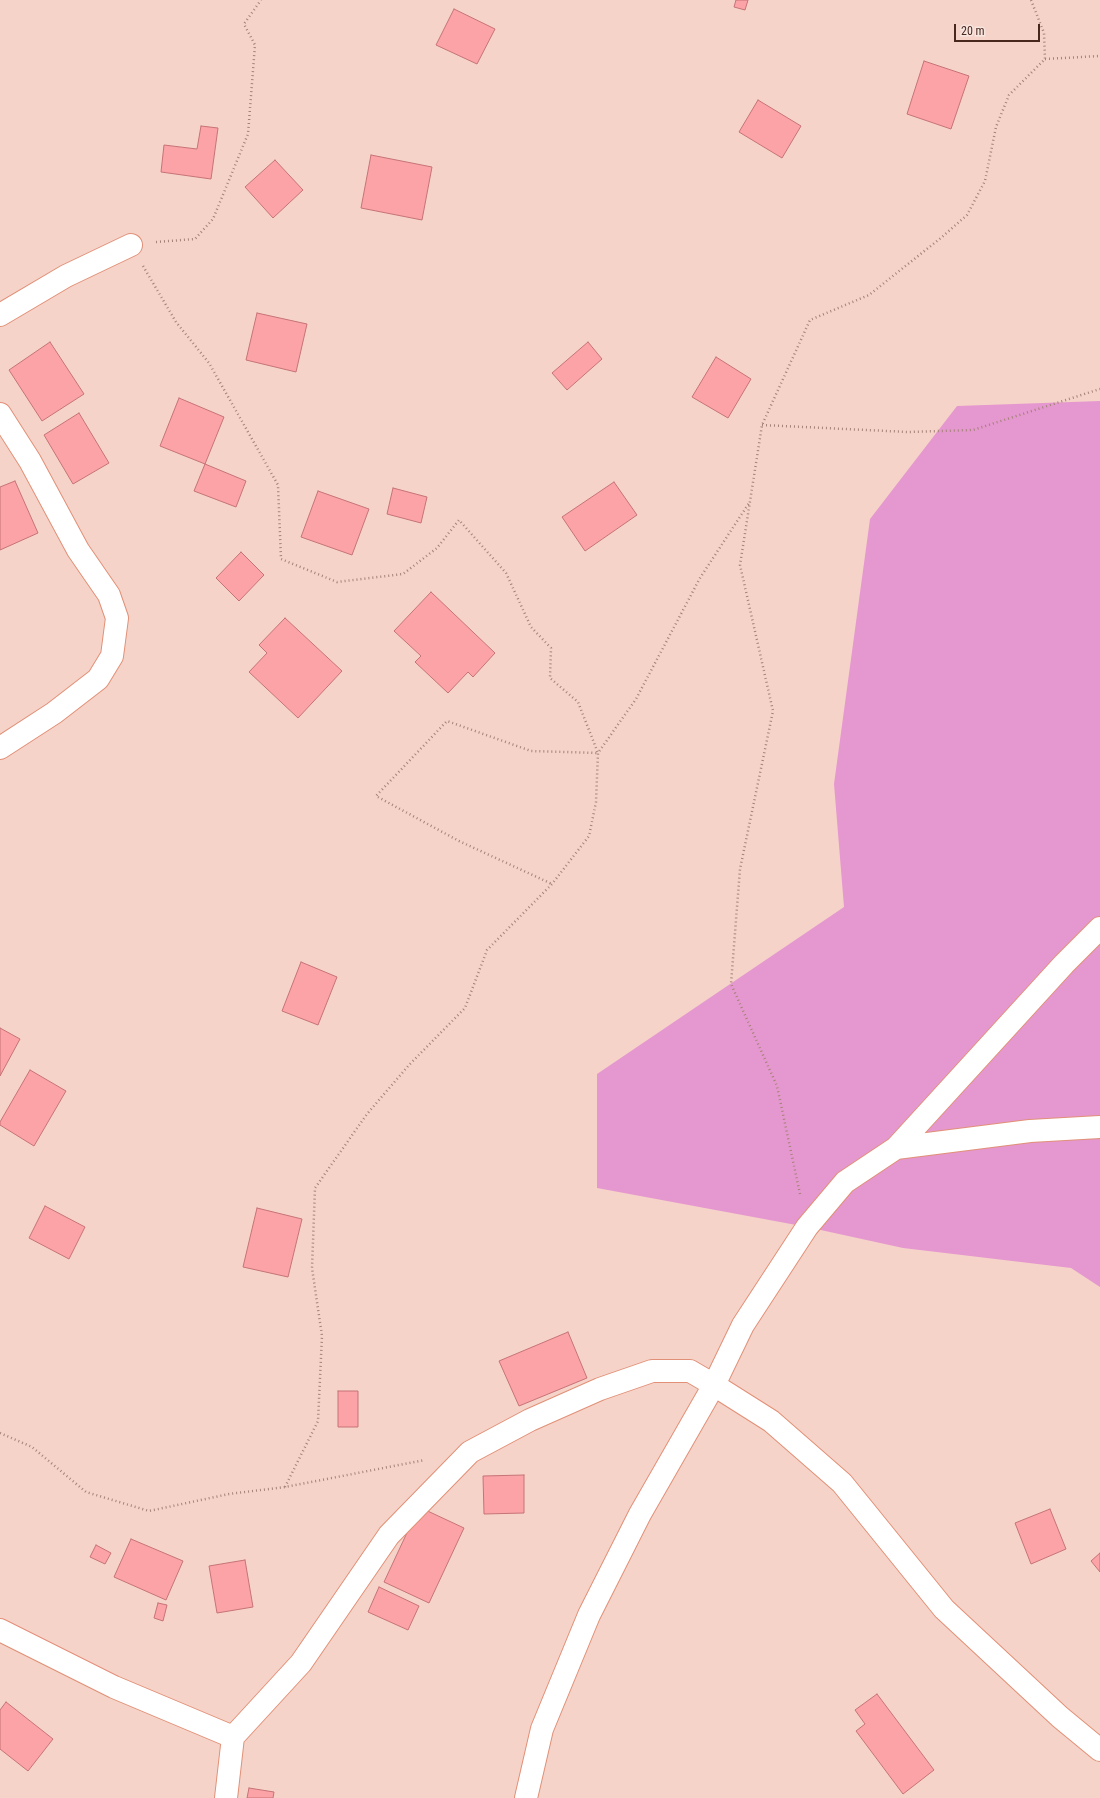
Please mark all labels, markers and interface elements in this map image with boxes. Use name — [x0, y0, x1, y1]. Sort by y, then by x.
scale bar — [956, 16, 1042, 42]
text: 20 m — [961, 24, 985, 38]

